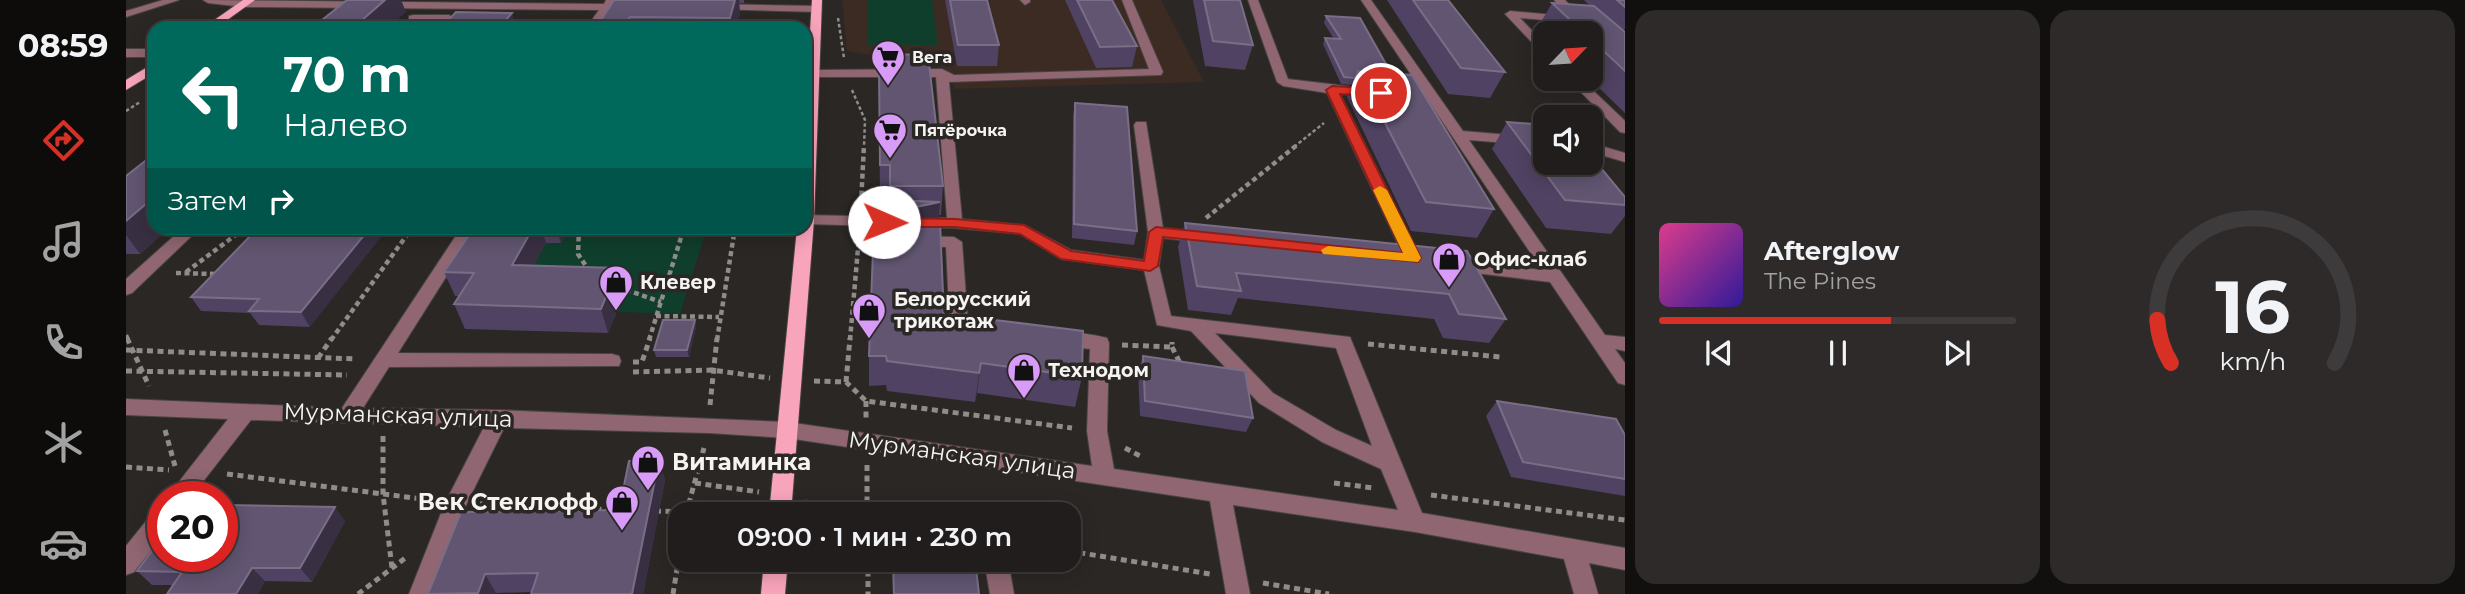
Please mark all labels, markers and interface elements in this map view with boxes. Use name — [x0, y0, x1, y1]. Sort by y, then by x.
north arrow — [1533, 21, 1603, 91]
map controls — [1533, 21, 1603, 175]
text: 08:59 — [18, 26, 108, 65]
supermarket icon: Вега — [869, 38, 907, 87]
text: 70 m — [283, 45, 411, 104]
place label: Вега — [912, 48, 952, 67]
icon: left — [168, 49, 259, 140]
pin — [1351, 63, 1411, 123]
icon: arrive — [1362, 74, 1400, 112]
text: Налево — [283, 105, 408, 144]
button: sound — [1533, 105, 1603, 175]
supermarket icon: Пятёрочка — [871, 111, 909, 160]
icon: directions — [39, 116, 88, 165]
place label: Пятёрочка — [914, 121, 1007, 140]
icon: right — [262, 182, 300, 220]
text: Затем — [168, 185, 248, 217]
position arrow — [847, 185, 921, 259]
icon: music — [39, 217, 88, 266]
text: Afterglow — [1764, 235, 1899, 267]
shop icon: Офис-клаб — [1430, 240, 1468, 289]
place label: Офис-клаб — [1474, 248, 1587, 271]
shop icon: Клевер — [597, 263, 635, 312]
text: 16 — [2215, 263, 2290, 351]
text: The Pines — [1764, 267, 1876, 295]
place label: Клевер — [640, 271, 716, 294]
place label: Белорусский трикотаж — [894, 288, 1031, 333]
shop icon: Белорусский трикотаж — [850, 291, 888, 340]
icon: phone — [39, 318, 88, 367]
icon: previous — [1700, 334, 1738, 372]
icon: pause — [1819, 334, 1857, 372]
icon: next — [1938, 334, 1976, 372]
text: km/h — [2219, 346, 2286, 376]
shop icon: Технодом — [1005, 351, 1043, 400]
place label: Технодом — [1048, 359, 1149, 382]
street label: Мурманская улица — [283, 397, 513, 433]
icon: climate — [39, 418, 88, 467]
street label: Мурманская улица — [847, 425, 1077, 485]
shop icon: Витаминка — [629, 443, 667, 492]
place label: Витаминка — [672, 448, 811, 476]
speed limit sign: 20 — [147, 481, 238, 572]
shop icon: Век Стеклофф — [603, 483, 641, 532]
place label: Век Стеклофф — [418, 488, 598, 516]
icon: car — [39, 519, 88, 568]
text: 09:00 · 1 мин · 230 m — [737, 521, 1012, 553]

